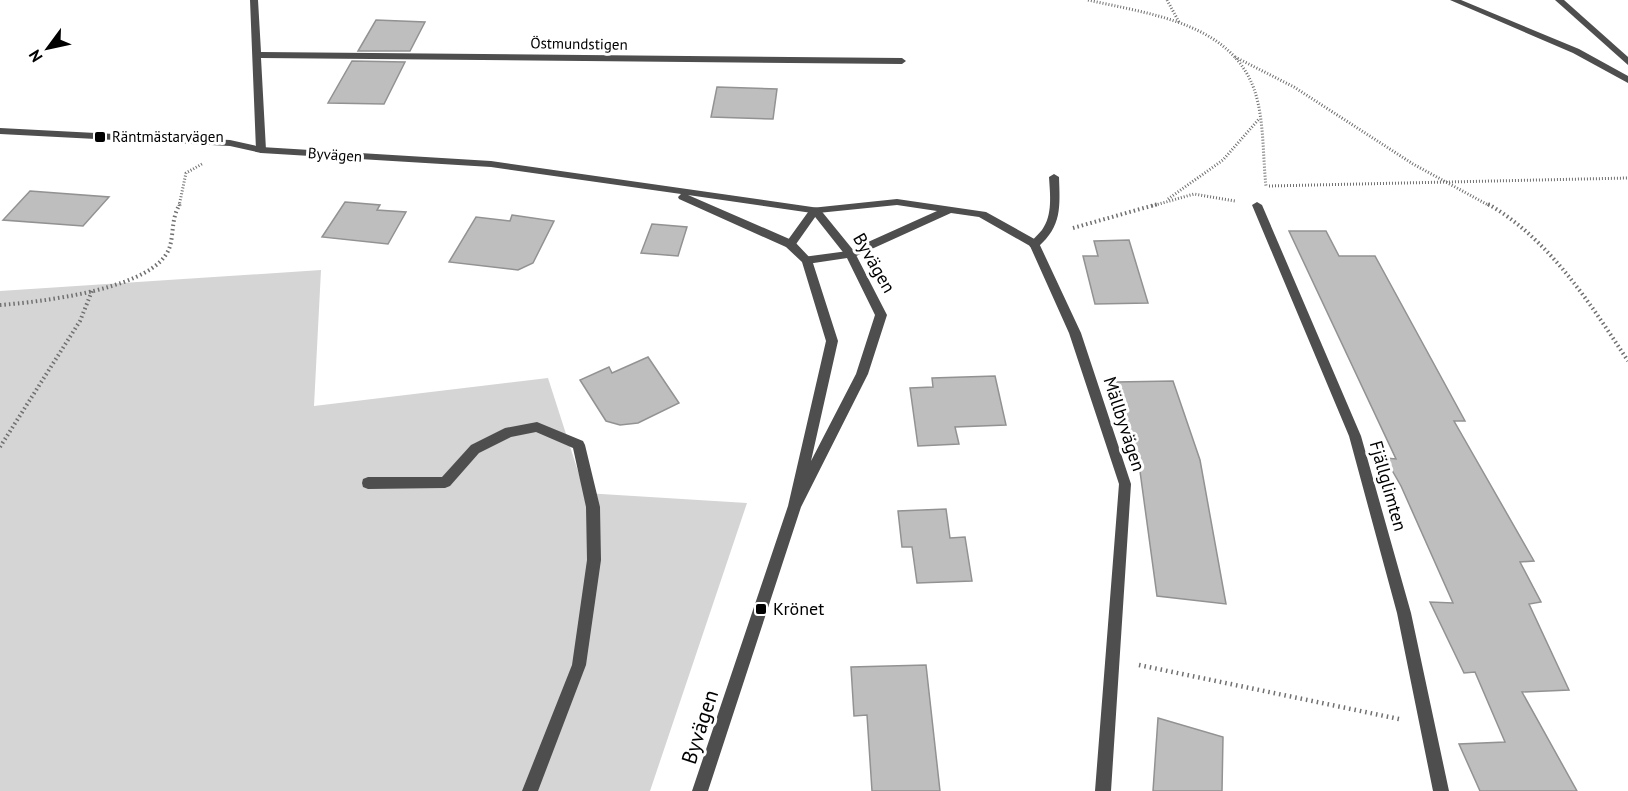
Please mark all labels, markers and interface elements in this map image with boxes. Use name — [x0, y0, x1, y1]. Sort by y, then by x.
north arrow — [18, 18, 78, 78]
street label: Östmundstigen — [530, 33, 628, 54]
text: N — [24, 46, 47, 66]
place label: Räntmästarvägen — [112, 127, 224, 146]
marker: Räntmästarvägen — [93, 130, 107, 144]
street label: Byvägen — [307, 143, 363, 166]
street label: Byvägen — [848, 229, 901, 297]
street label: Mällbyvägen — [1098, 374, 1151, 474]
street label: Fjällglimten — [1365, 438, 1412, 534]
place label: Krönet — [773, 597, 824, 620]
marker: Krönet — [754, 602, 768, 616]
street label: Byvägen — [675, 686, 724, 767]

